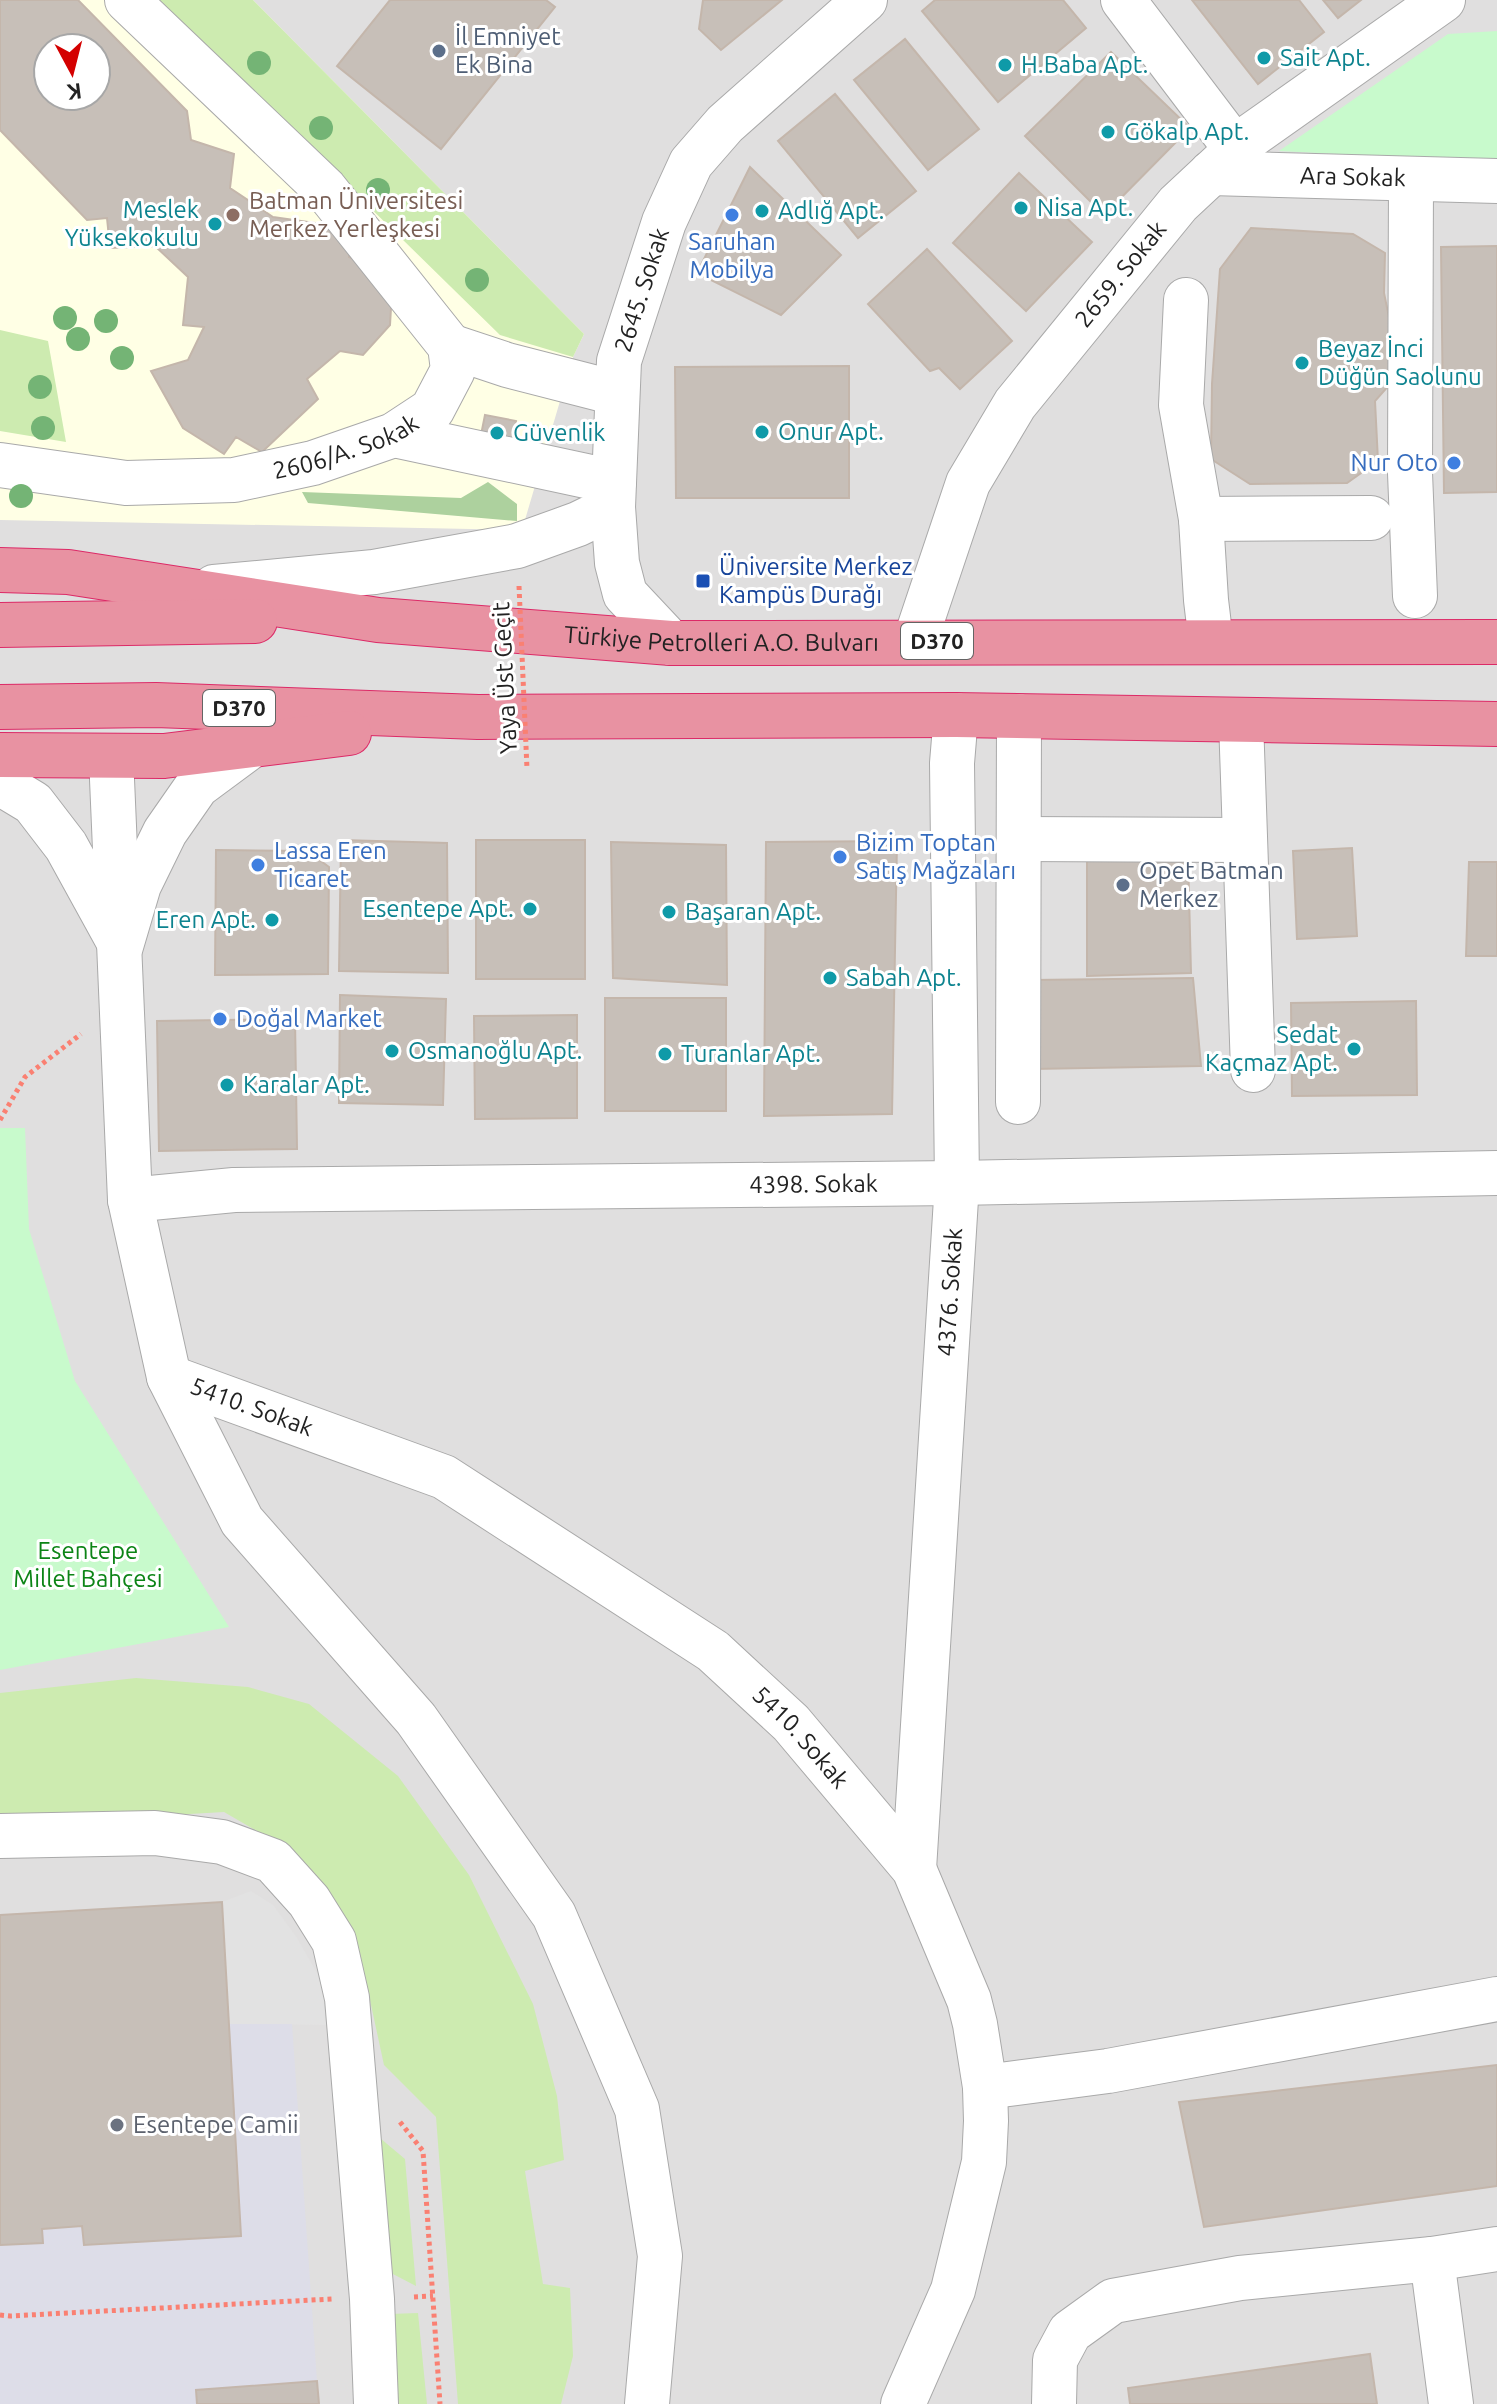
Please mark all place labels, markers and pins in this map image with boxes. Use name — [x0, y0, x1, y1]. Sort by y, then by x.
place label: İl Emniyet Ek Bina — [455, 23, 561, 78]
marker: İl Emniyet Ek Bina — [430, 42, 448, 60]
place label: Sait Apt. — [1280, 44, 1371, 71]
marker: Sait Apt. — [1255, 49, 1273, 67]
place label: H.Baba Apt. — [1021, 51, 1148, 78]
marker: H.Baba Apt. — [996, 56, 1014, 74]
place label: Gökalp Apt. — [1124, 118, 1249, 145]
marker: Gökalp Apt. — [1099, 123, 1117, 141]
place label: Batman Üniversitesi Merkez Yerleşkesi — [249, 187, 463, 242]
place label: Nisa Apt. — [1037, 194, 1133, 221]
place label: Meslek Yüksekokulu — [65, 196, 199, 251]
place label: Adlığ Apt. — [778, 197, 884, 224]
marker: Nisa Apt. — [1012, 199, 1030, 217]
marker: Adlığ Apt. — [753, 202, 771, 220]
marker: Batman Üniversitesi Merkez Yerleşkesi — [224, 206, 242, 224]
marker: Saruhan Mobilya — [723, 206, 741, 224]
marker: Meslek Yüksekokulu — [206, 215, 224, 233]
place label: Saruhan Mobilya — [688, 228, 776, 283]
place label: Beyaz İnci Düğün Saolunu — [1318, 335, 1482, 390]
marker: Beyaz İnci Düğün Saolunu — [1293, 354, 1311, 372]
place label: Onur Apt. — [778, 418, 884, 445]
place label: Güvenlik — [513, 419, 605, 446]
marker: Onur Apt. — [753, 423, 771, 441]
marker: Güvenlik — [488, 424, 506, 442]
place label: Nur Oto — [1351, 449, 1438, 476]
marker: Nur Oto — [1445, 454, 1463, 472]
place label: Üniversite Merkez Kampüs Durağı — [719, 553, 912, 608]
marker: Üniversite Merkez Kampüs Durağı — [694, 572, 712, 590]
place label: Bizim Toptan Satış Mağzaları — [856, 829, 1016, 884]
place label: Lassa Eren Ticaret — [274, 837, 387, 892]
marker: Bizim Toptan Satış Mağzaları — [831, 848, 849, 866]
marker: Lassa Eren Ticaret — [249, 856, 267, 874]
place label: Opet Batman Merkez — [1139, 857, 1284, 912]
marker: Opet Batman Merkez — [1114, 876, 1132, 894]
place label: Esentepe Apt. — [362, 895, 514, 922]
place label: Başaran Apt. — [685, 898, 821, 925]
marker: Esentepe Apt. — [521, 900, 539, 918]
marker: Başaran Apt. — [660, 903, 678, 921]
place label: Eren Apt. — [156, 906, 256, 933]
marker: Eren Apt. — [263, 911, 281, 929]
place label: Sabah Apt. — [846, 964, 962, 991]
marker: Sabah Apt. — [821, 969, 839, 987]
place label: Doğal Market — [236, 1005, 382, 1032]
marker: Doğal Market — [211, 1010, 229, 1028]
place label: Sedat Kaçmaz Apt. — [1205, 1021, 1339, 1076]
place label: Osmanoğlu Apt. — [408, 1037, 582, 1064]
place label: Turanlar Apt. — [681, 1040, 821, 1067]
marker: Sedat Kaçmaz Apt. — [1345, 1040, 1363, 1058]
marker: Osmanoğlu Apt. — [383, 1042, 401, 1060]
marker: Turanlar Apt. — [656, 1045, 674, 1063]
place label: Karalar Apt. — [243, 1071, 370, 1098]
marker: Karalar Apt. — [218, 1076, 236, 1094]
place label: Esentepe Camii — [133, 2111, 299, 2138]
marker: Esentepe Camii — [108, 2116, 126, 2134]

